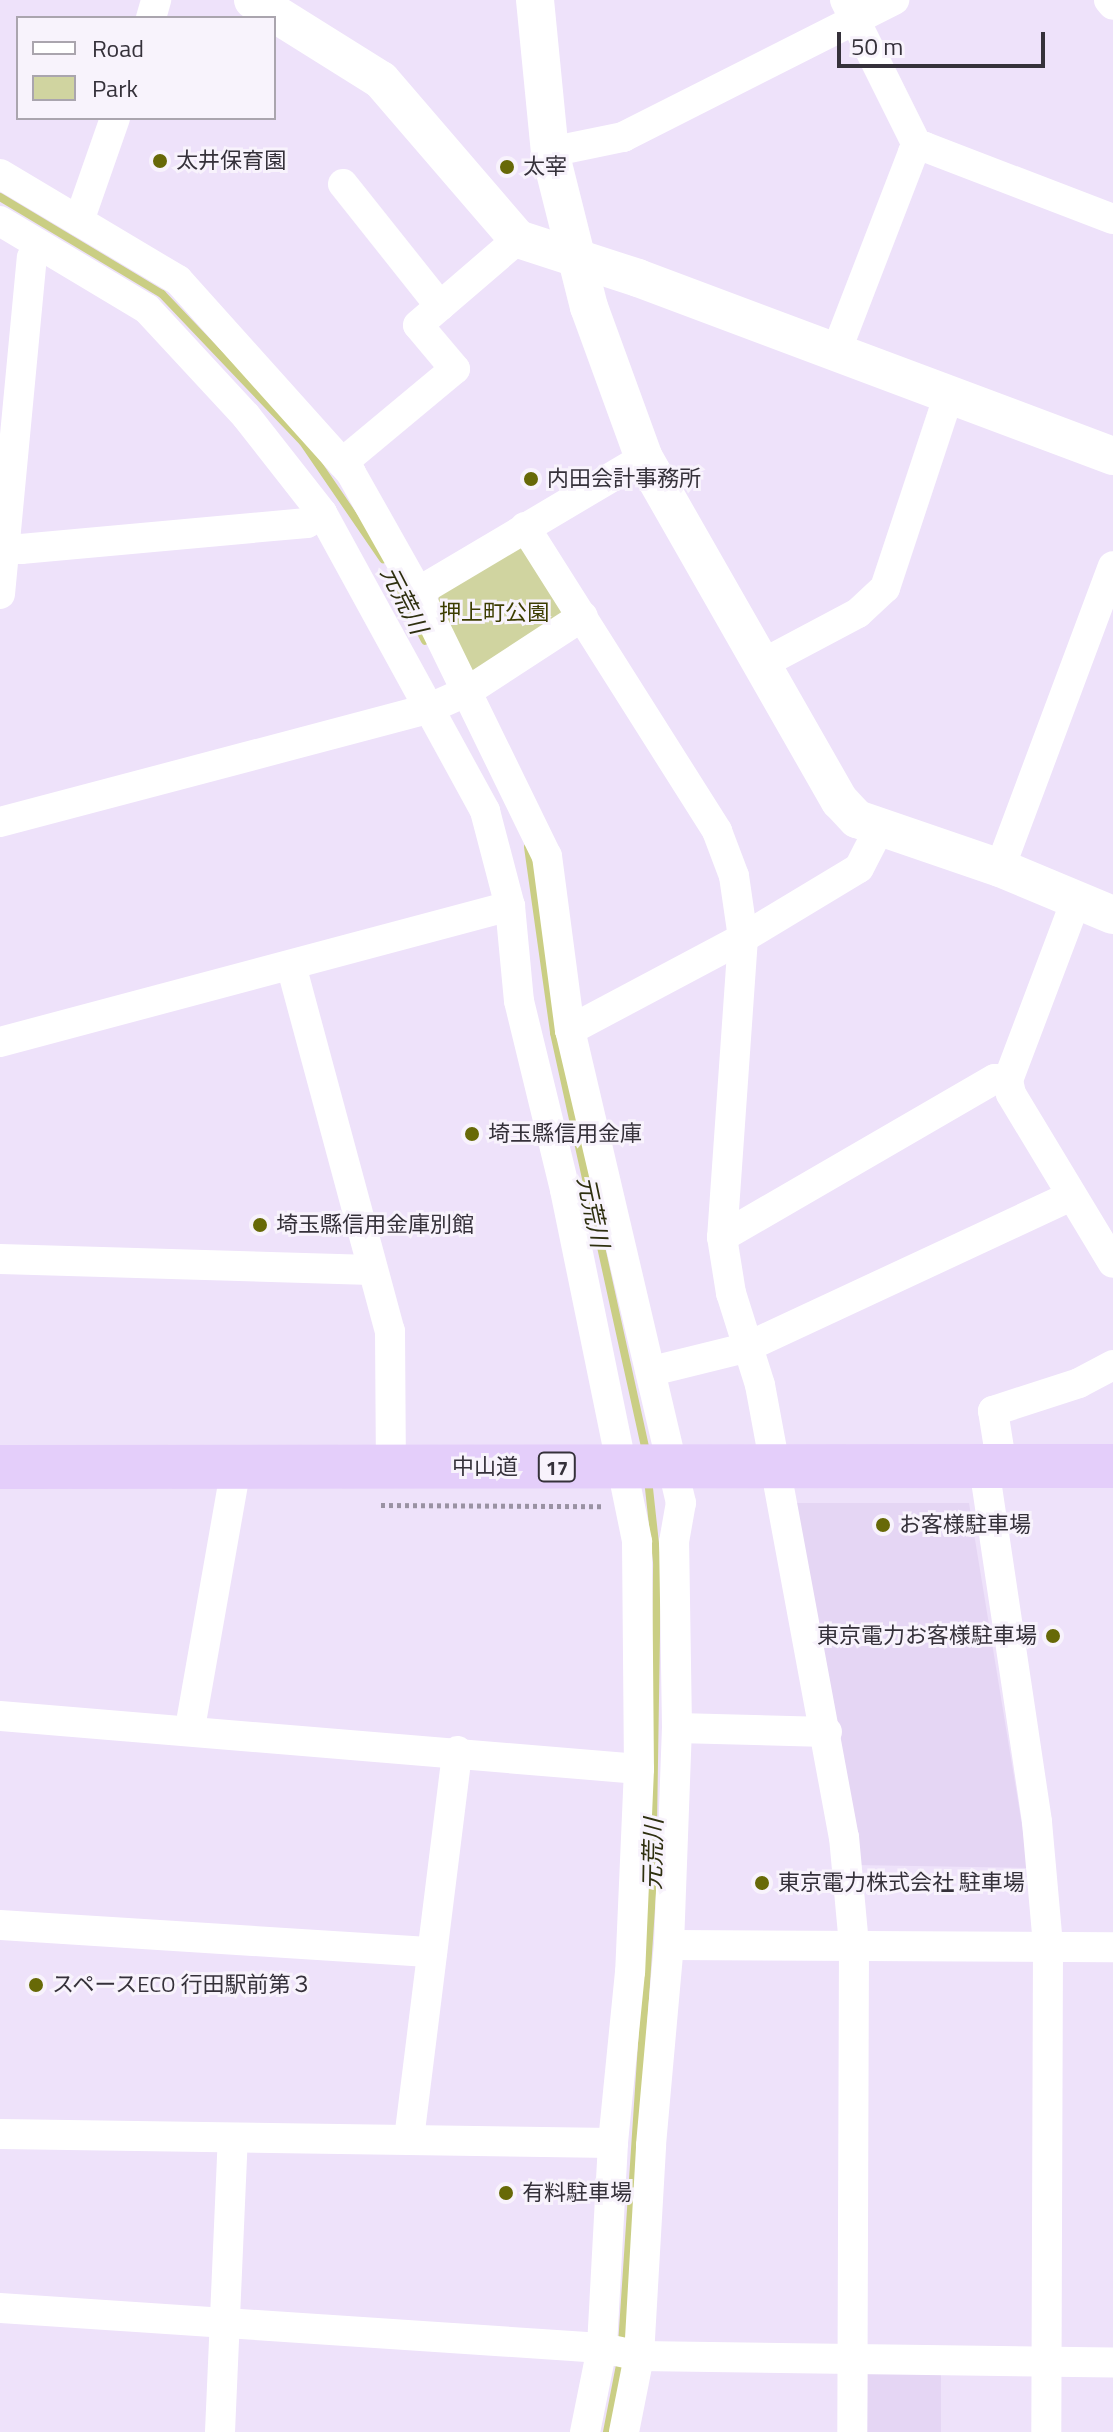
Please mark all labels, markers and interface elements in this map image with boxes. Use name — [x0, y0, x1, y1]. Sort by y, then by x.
legend — [16, 16, 276, 120]
scale bar — [841, 16, 1049, 66]
text: 50 m — [851, 28, 903, 64]
text: Road — [92, 30, 144, 66]
text: Park — [92, 70, 138, 106]
place label: 太井保育園 — [176, 148, 286, 174]
marker: 太井保育園 — [151, 152, 169, 170]
place label: 太宰 — [523, 154, 567, 180]
marker: 太宰 — [498, 158, 516, 176]
place label: 内田会計事務所 — [547, 466, 701, 492]
marker: 内田会計事務所 — [522, 470, 540, 488]
water label: 元荒川 — [375, 561, 433, 639]
park label: 押上町公園 — [439, 600, 549, 626]
place label: 埼玉縣信用金庫 — [488, 1121, 642, 1147]
marker: 埼玉縣信用金庫 — [463, 1125, 481, 1143]
water label: 元荒川 — [571, 1174, 615, 1250]
place label: 埼玉縣信用金庫別館 — [276, 1212, 474, 1238]
marker: 埼玉縣信用金庫別館 — [251, 1216, 269, 1234]
road number: 17 — [537, 1451, 577, 1483]
street label: 中山道 — [452, 1454, 518, 1480]
place label: お客様駐車場 — [899, 1512, 1031, 1538]
marker: お客様駐車場 — [874, 1516, 892, 1534]
place label: 東京電力お客様駐車場 — [817, 1623, 1037, 1649]
marker: 東京電力お客様駐車場 — [1044, 1627, 1062, 1645]
water label: 元荒川 — [638, 1818, 668, 1890]
place label: 東京電力株式会社 駐車場 — [778, 1870, 1025, 1896]
marker: 東京電力株式会社 駐車場 — [753, 1874, 771, 1892]
place label: スペースECO 行田駅前第３ — [52, 1972, 315, 1998]
marker: スペースECO 行田駅前第３ — [27, 1976, 45, 1994]
place label: 有料駐車場 — [522, 2180, 632, 2206]
marker: 有料駐車場 — [497, 2184, 515, 2202]

